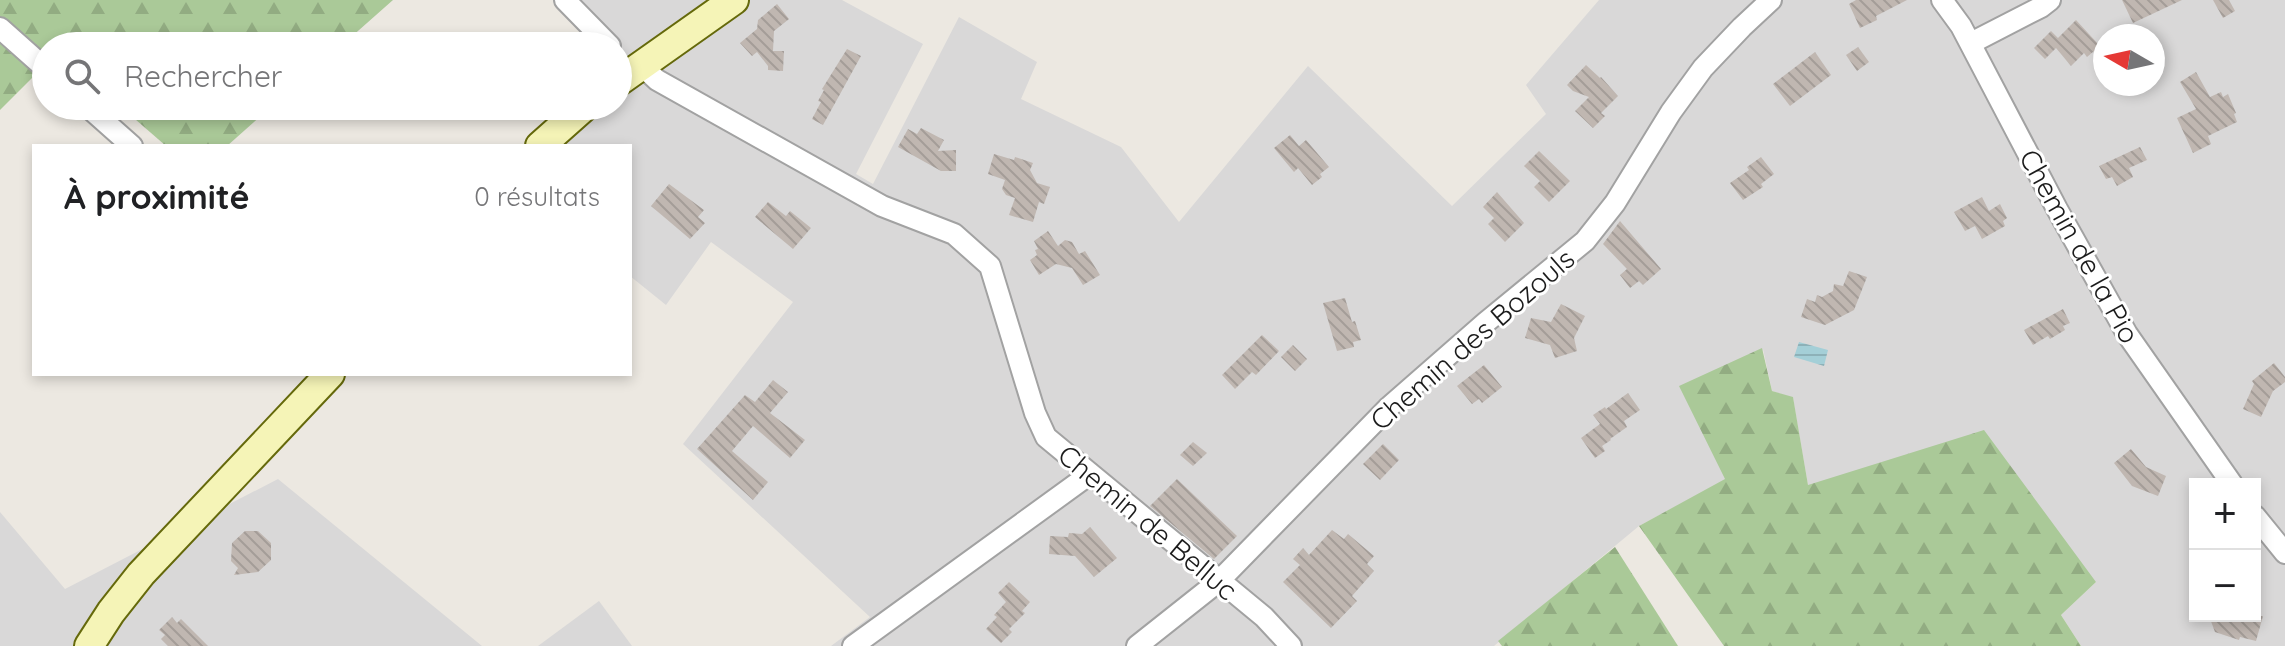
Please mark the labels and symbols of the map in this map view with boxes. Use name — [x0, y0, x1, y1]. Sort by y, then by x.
north arrow — [2093, 24, 2165, 96]
street label: Chemin de la Pio — [2012, 143, 2148, 349]
street label: Chemin des Bozouls — [1363, 241, 1581, 437]
street label: Chemin de Belluc — [1051, 437, 1245, 607]

